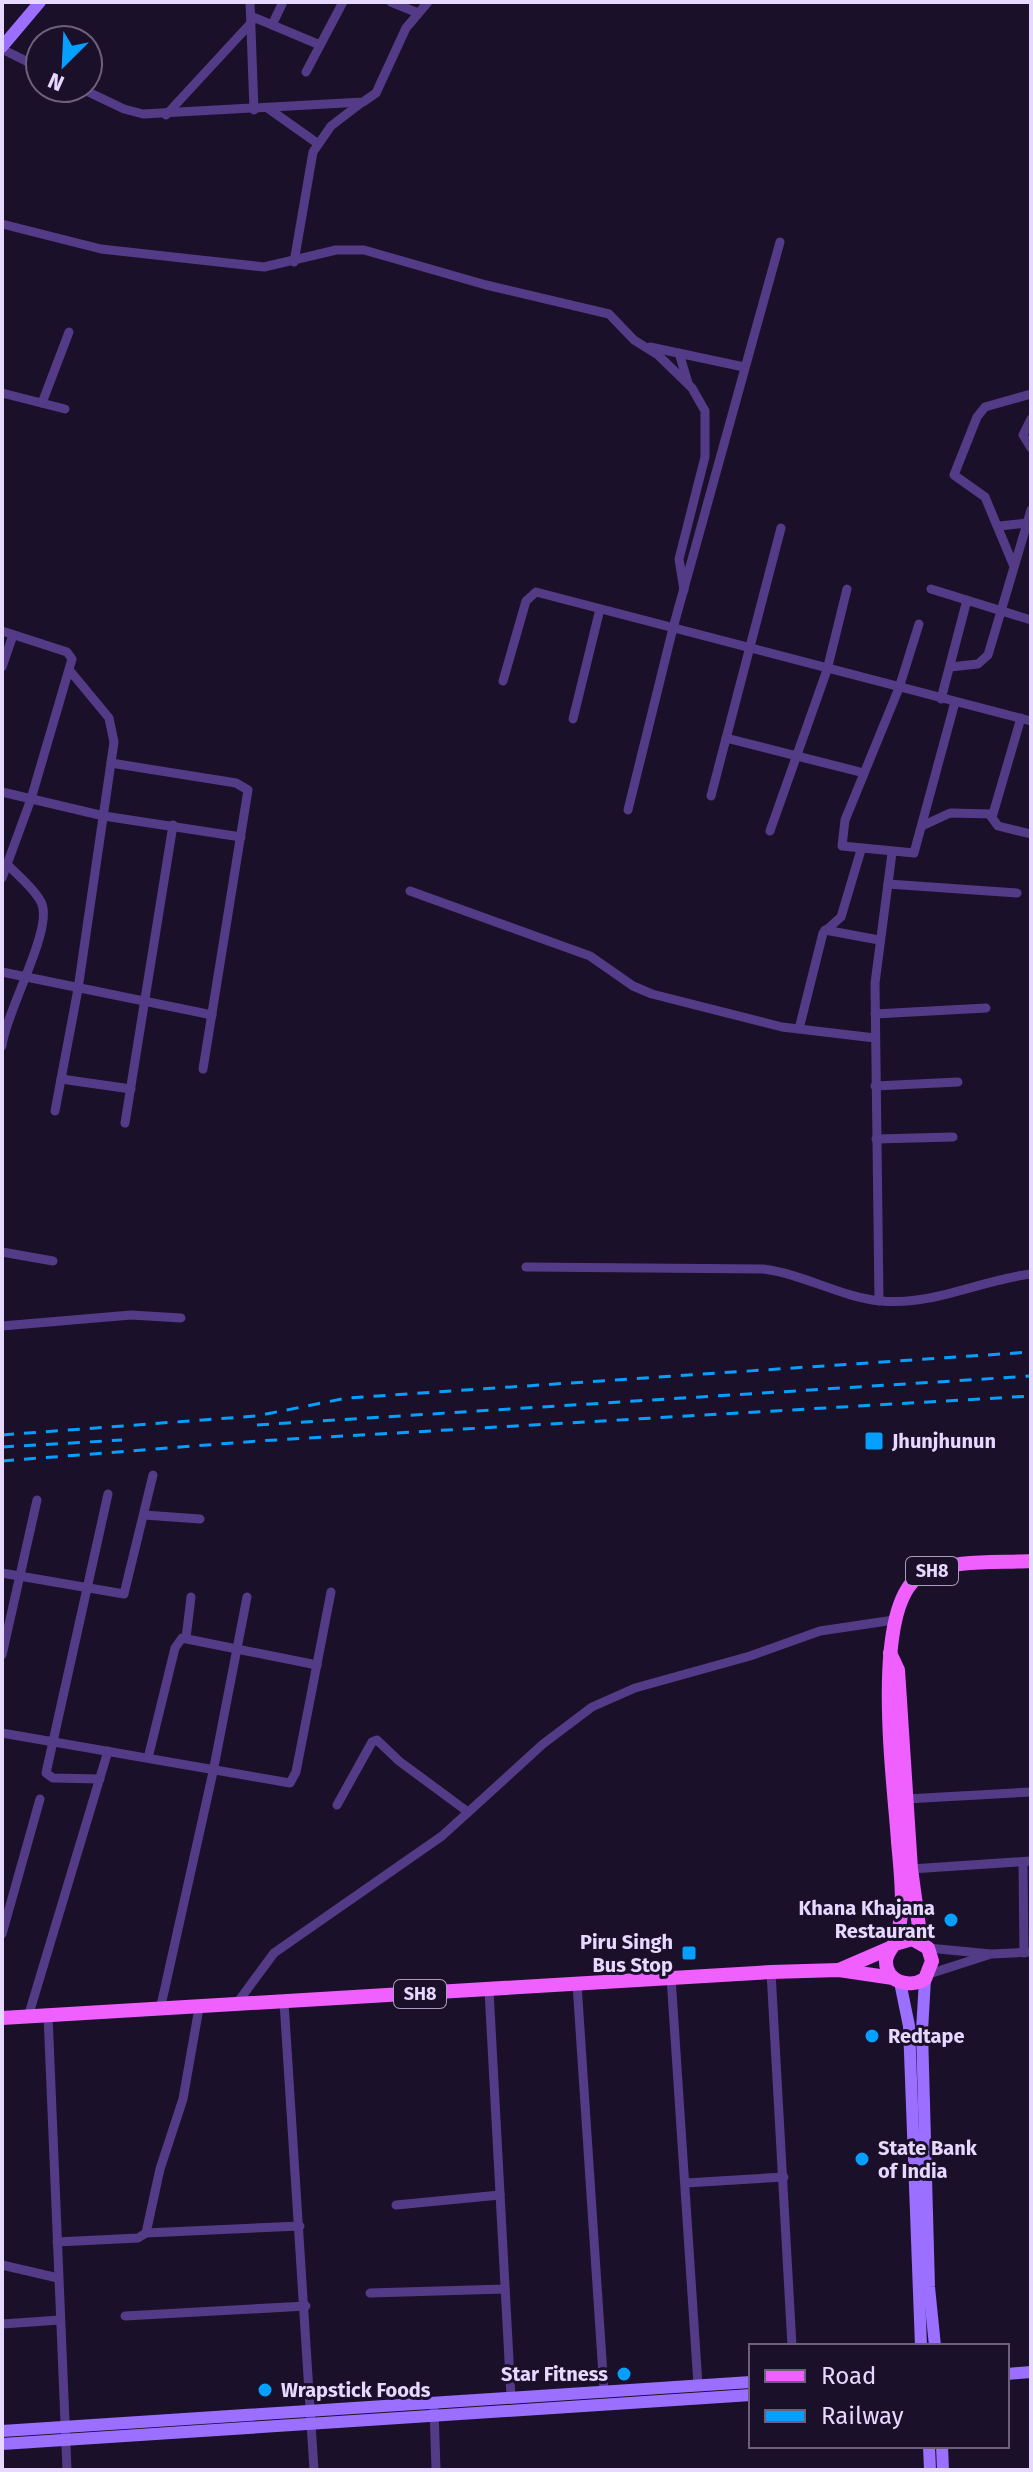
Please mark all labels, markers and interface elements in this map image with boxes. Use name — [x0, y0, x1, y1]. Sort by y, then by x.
north arrow — [24, 24, 104, 104]
text: N — [44, 67, 68, 97]
place label: Jhunjhunun — [891, 1429, 996, 1453]
marker: Jhunjhunun — [863, 1430, 885, 1452]
road number: SH8 — [906, 1557, 958, 1585]
place label: Khana Khajana Restaurant — [799, 1896, 935, 1943]
marker: Khana Khajana Restaurant — [942, 1911, 960, 1929]
place label: Piru Singh Bus Stop — [580, 1930, 673, 1977]
marker: Piru Singh Bus Stop — [680, 1944, 698, 1962]
road number: SH8 — [394, 1980, 446, 2008]
place label: Redtape — [888, 2024, 965, 2048]
marker: Redtape — [863, 2027, 881, 2045]
place label: State Bank of India — [878, 2136, 978, 2183]
marker: State Bank of India — [853, 2150, 871, 2168]
legend — [749, 2344, 1009, 2448]
place label: Star Fitness — [501, 2362, 608, 2386]
text: Road — [821, 2362, 876, 2390]
marker: Star Fitness — [615, 2365, 633, 2383]
place label: Wrapstick Foods — [281, 2378, 431, 2402]
marker: Wrapstick Foods — [256, 2381, 274, 2399]
text: Railway — [821, 2402, 904, 2430]

